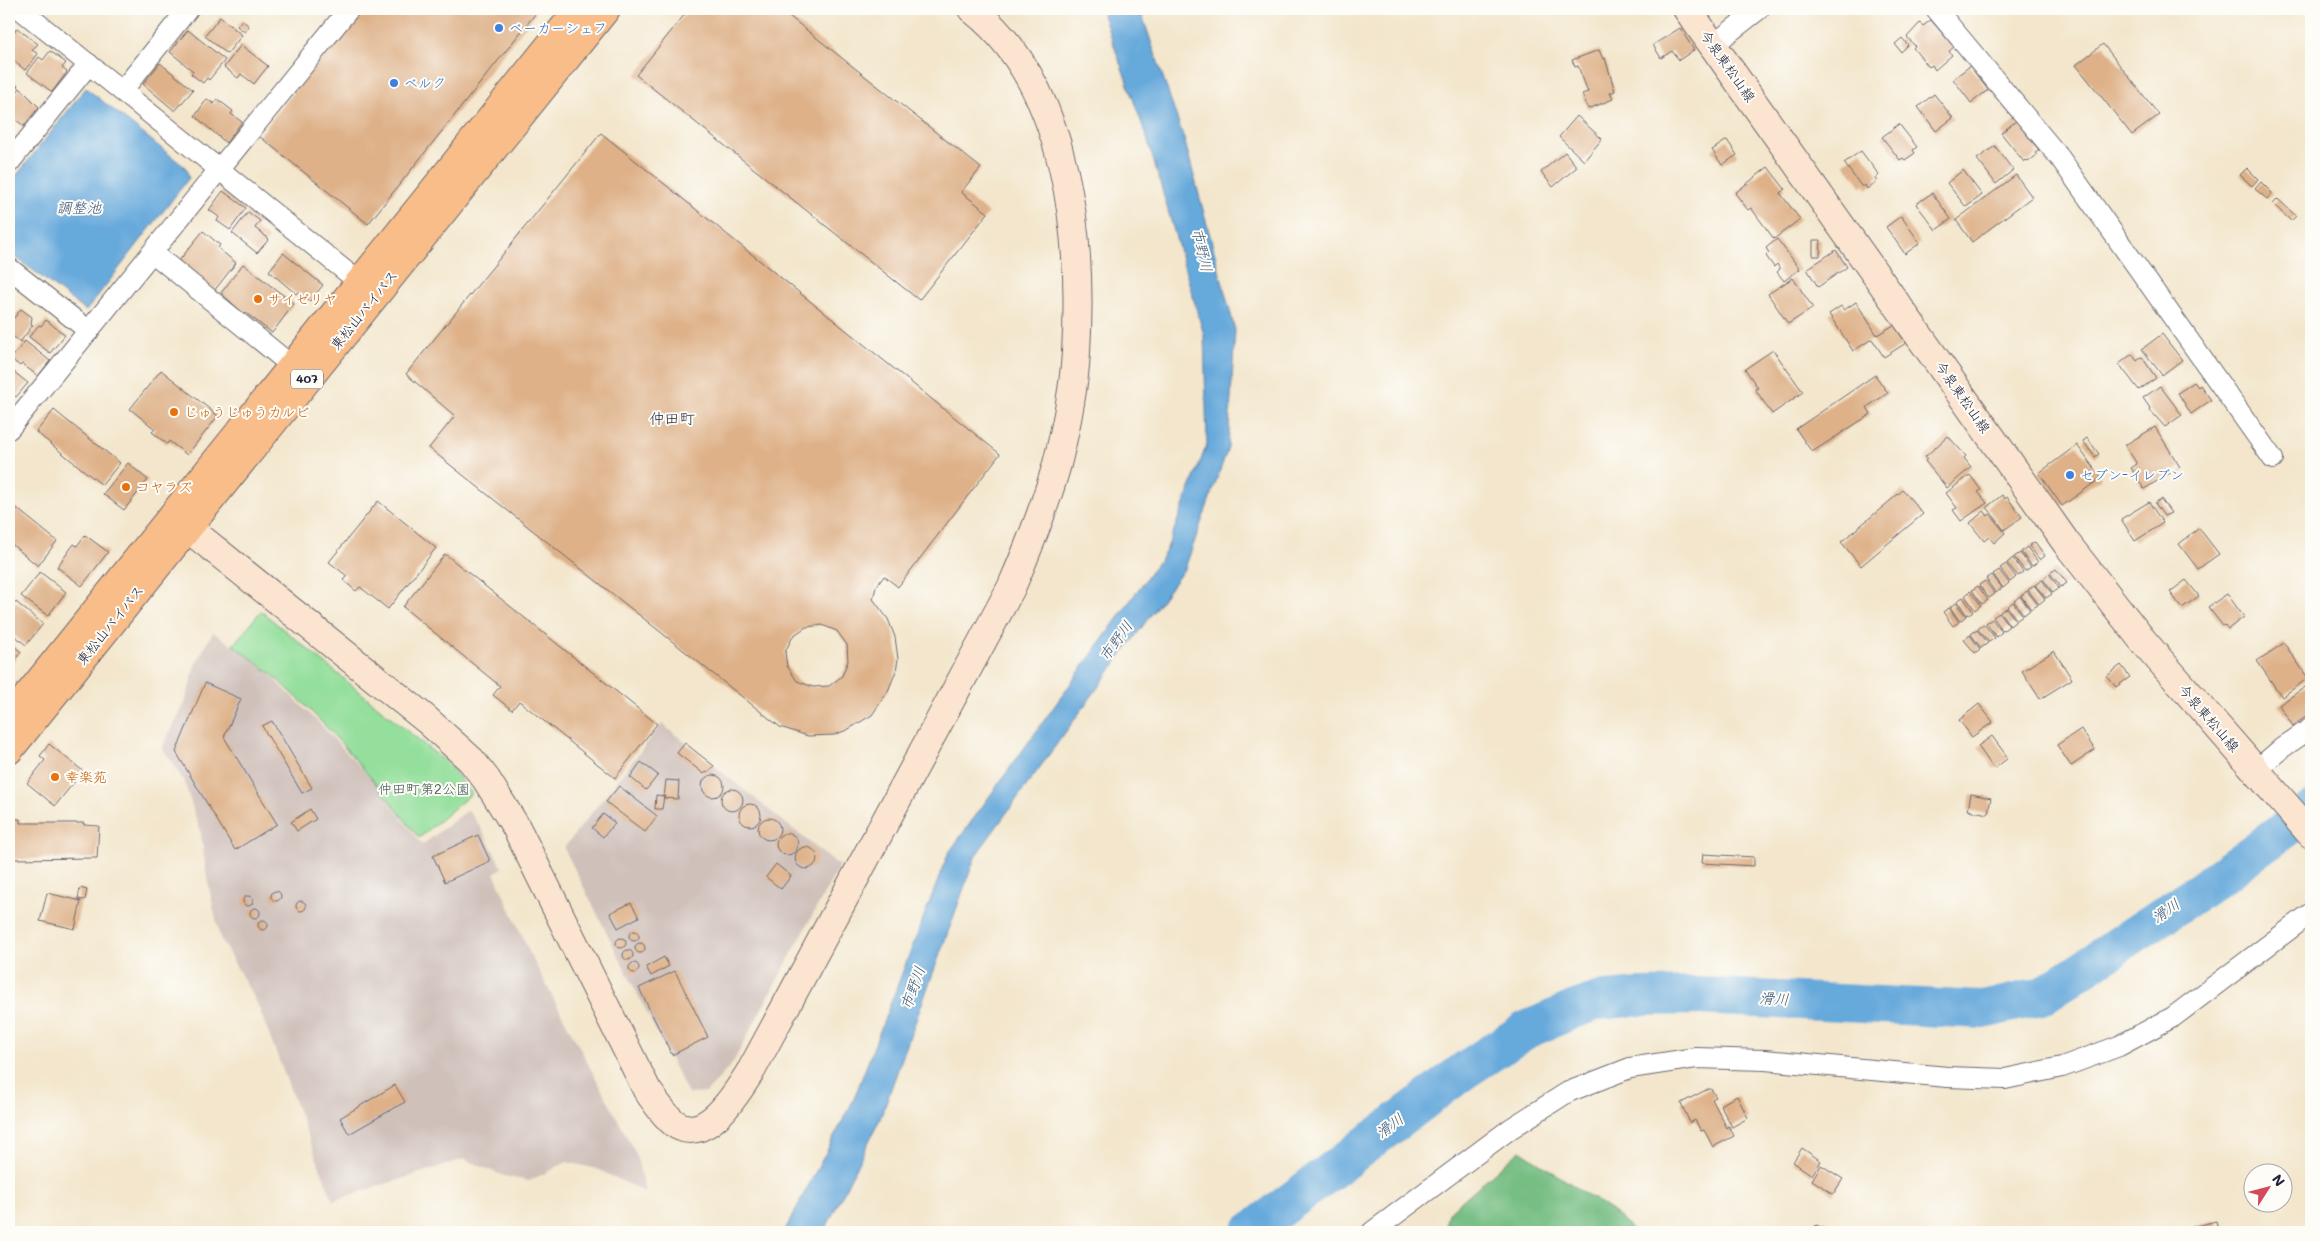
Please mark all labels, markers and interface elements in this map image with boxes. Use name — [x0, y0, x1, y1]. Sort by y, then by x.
place label: ベーカーシェフ — [509, 18, 607, 37]
marker: ベーカーシェフ — [493, 22, 505, 34]
street label: 今泉東松山線 — [1697, 26, 1760, 106]
place label: ベルク — [404, 73, 446, 92]
marker: ベルク — [388, 77, 400, 89]
water label: 調整池 — [56, 197, 102, 217]
water label: 市野川 — [1188, 226, 1218, 274]
street label: 東松山バイパス — [325, 266, 402, 354]
place label: サイゼリヤ — [268, 289, 337, 308]
marker: サイゼリヤ — [252, 293, 264, 305]
street label: 今泉東松山線 — [1932, 357, 1995, 437]
road number: 407 — [291, 369, 323, 388]
place label: じゅうじゅうカルビ — [184, 402, 309, 421]
marker: じゅうじゅうカルビ — [168, 406, 180, 418]
district label: 仲田町 — [649, 408, 695, 428]
place label: セブン-イレブン — [2080, 465, 2184, 484]
marker: セブン-イレブン — [2064, 469, 2076, 481]
place label: コヤラズ — [136, 477, 192, 496]
marker: コヤラズ — [120, 481, 132, 493]
street label: 東松山バイパス — [71, 581, 148, 669]
water label: 市野川 — [1094, 616, 1137, 664]
street label: 今泉東松山線 — [2175, 680, 2244, 756]
place label: 幸楽苑 — [65, 767, 107, 786]
marker: 幸楽苑 — [49, 771, 61, 783]
park label: 仲田町第2公園 — [378, 779, 470, 798]
water label: 滑川 — [2147, 893, 2183, 927]
water label: 市野川 — [895, 963, 929, 1012]
water label: 滑川 — [1759, 987, 1790, 1009]
water label: 滑川 — [1371, 1108, 1407, 1142]
north arrow — [2242, 1164, 2292, 1214]
text: N — [2268, 1170, 2290, 1190]

